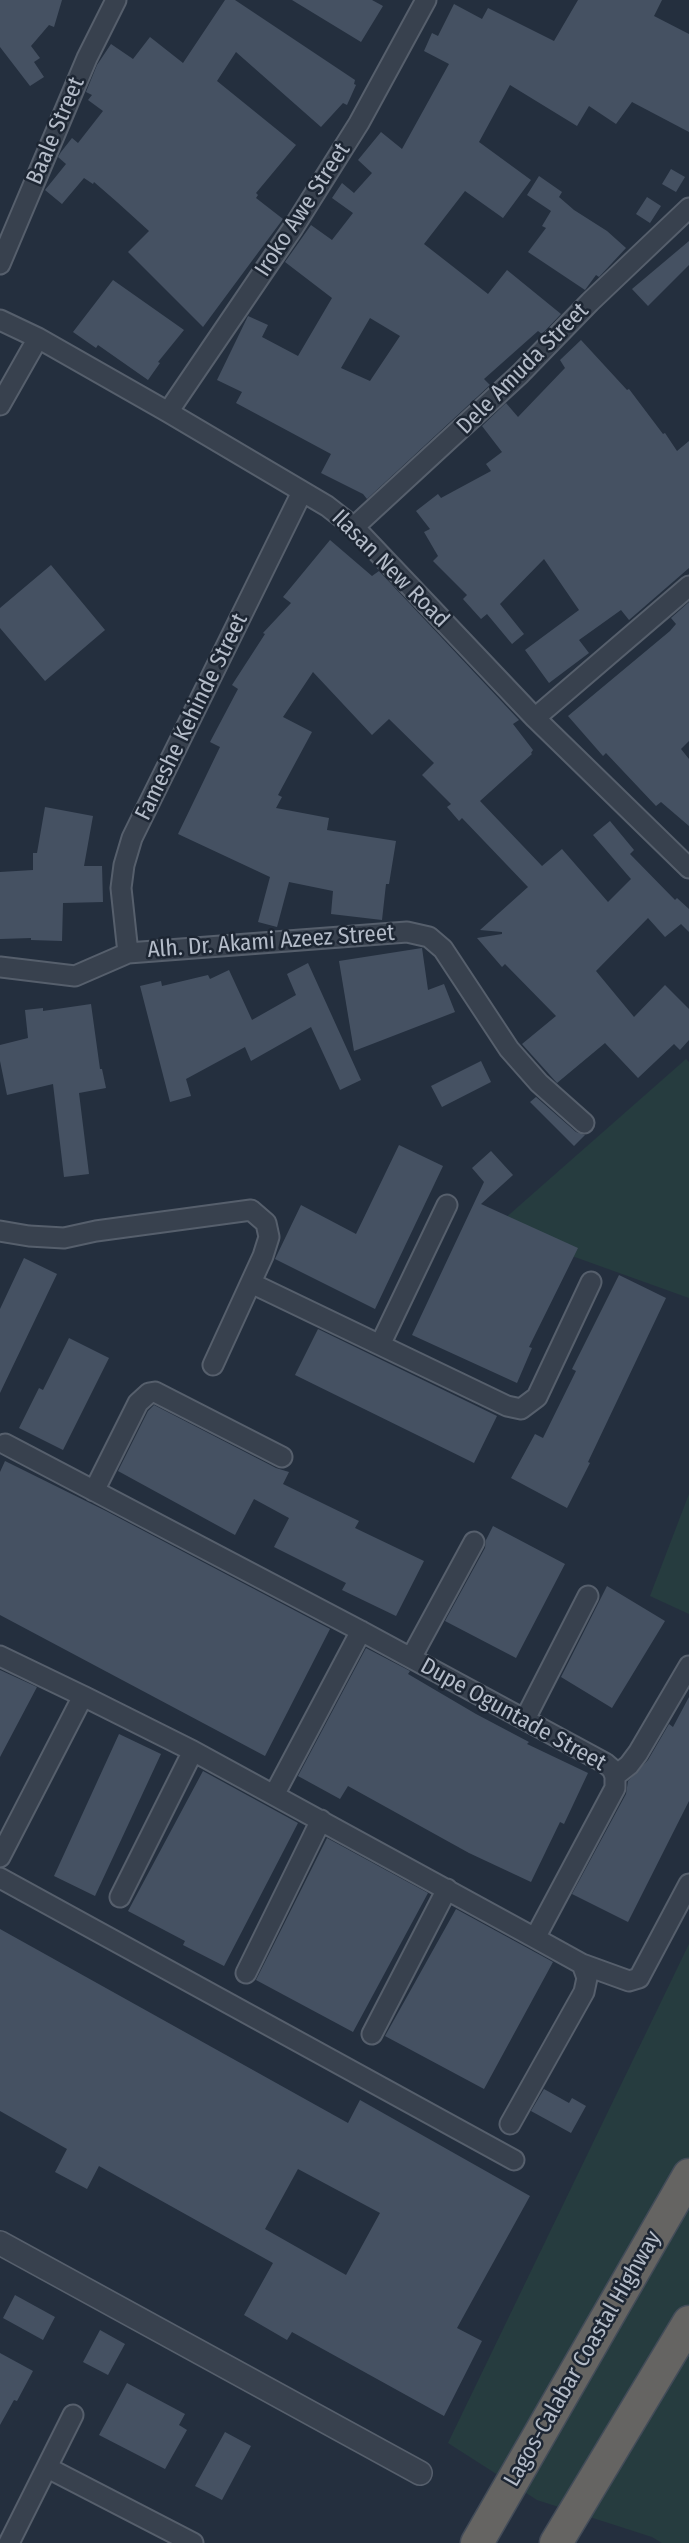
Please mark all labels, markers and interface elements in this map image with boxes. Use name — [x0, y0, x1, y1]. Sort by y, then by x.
street label: Baale Street — [21, 73, 91, 189]
street label: Iroko Awe Street — [249, 138, 357, 282]
street label: Dele Amuda Street — [451, 297, 595, 441]
street label: Ilasan New Road — [325, 504, 455, 634]
street label: Fameshe Kehinde Street — [130, 609, 254, 825]
street label: Alh. Dr. Akami Azeez Street — [147, 920, 395, 964]
street label: Dupe Oguntade Street — [415, 1653, 611, 1777]
street label: Lagos-Calabar Coastal Highway — [498, 2226, 668, 2492]

